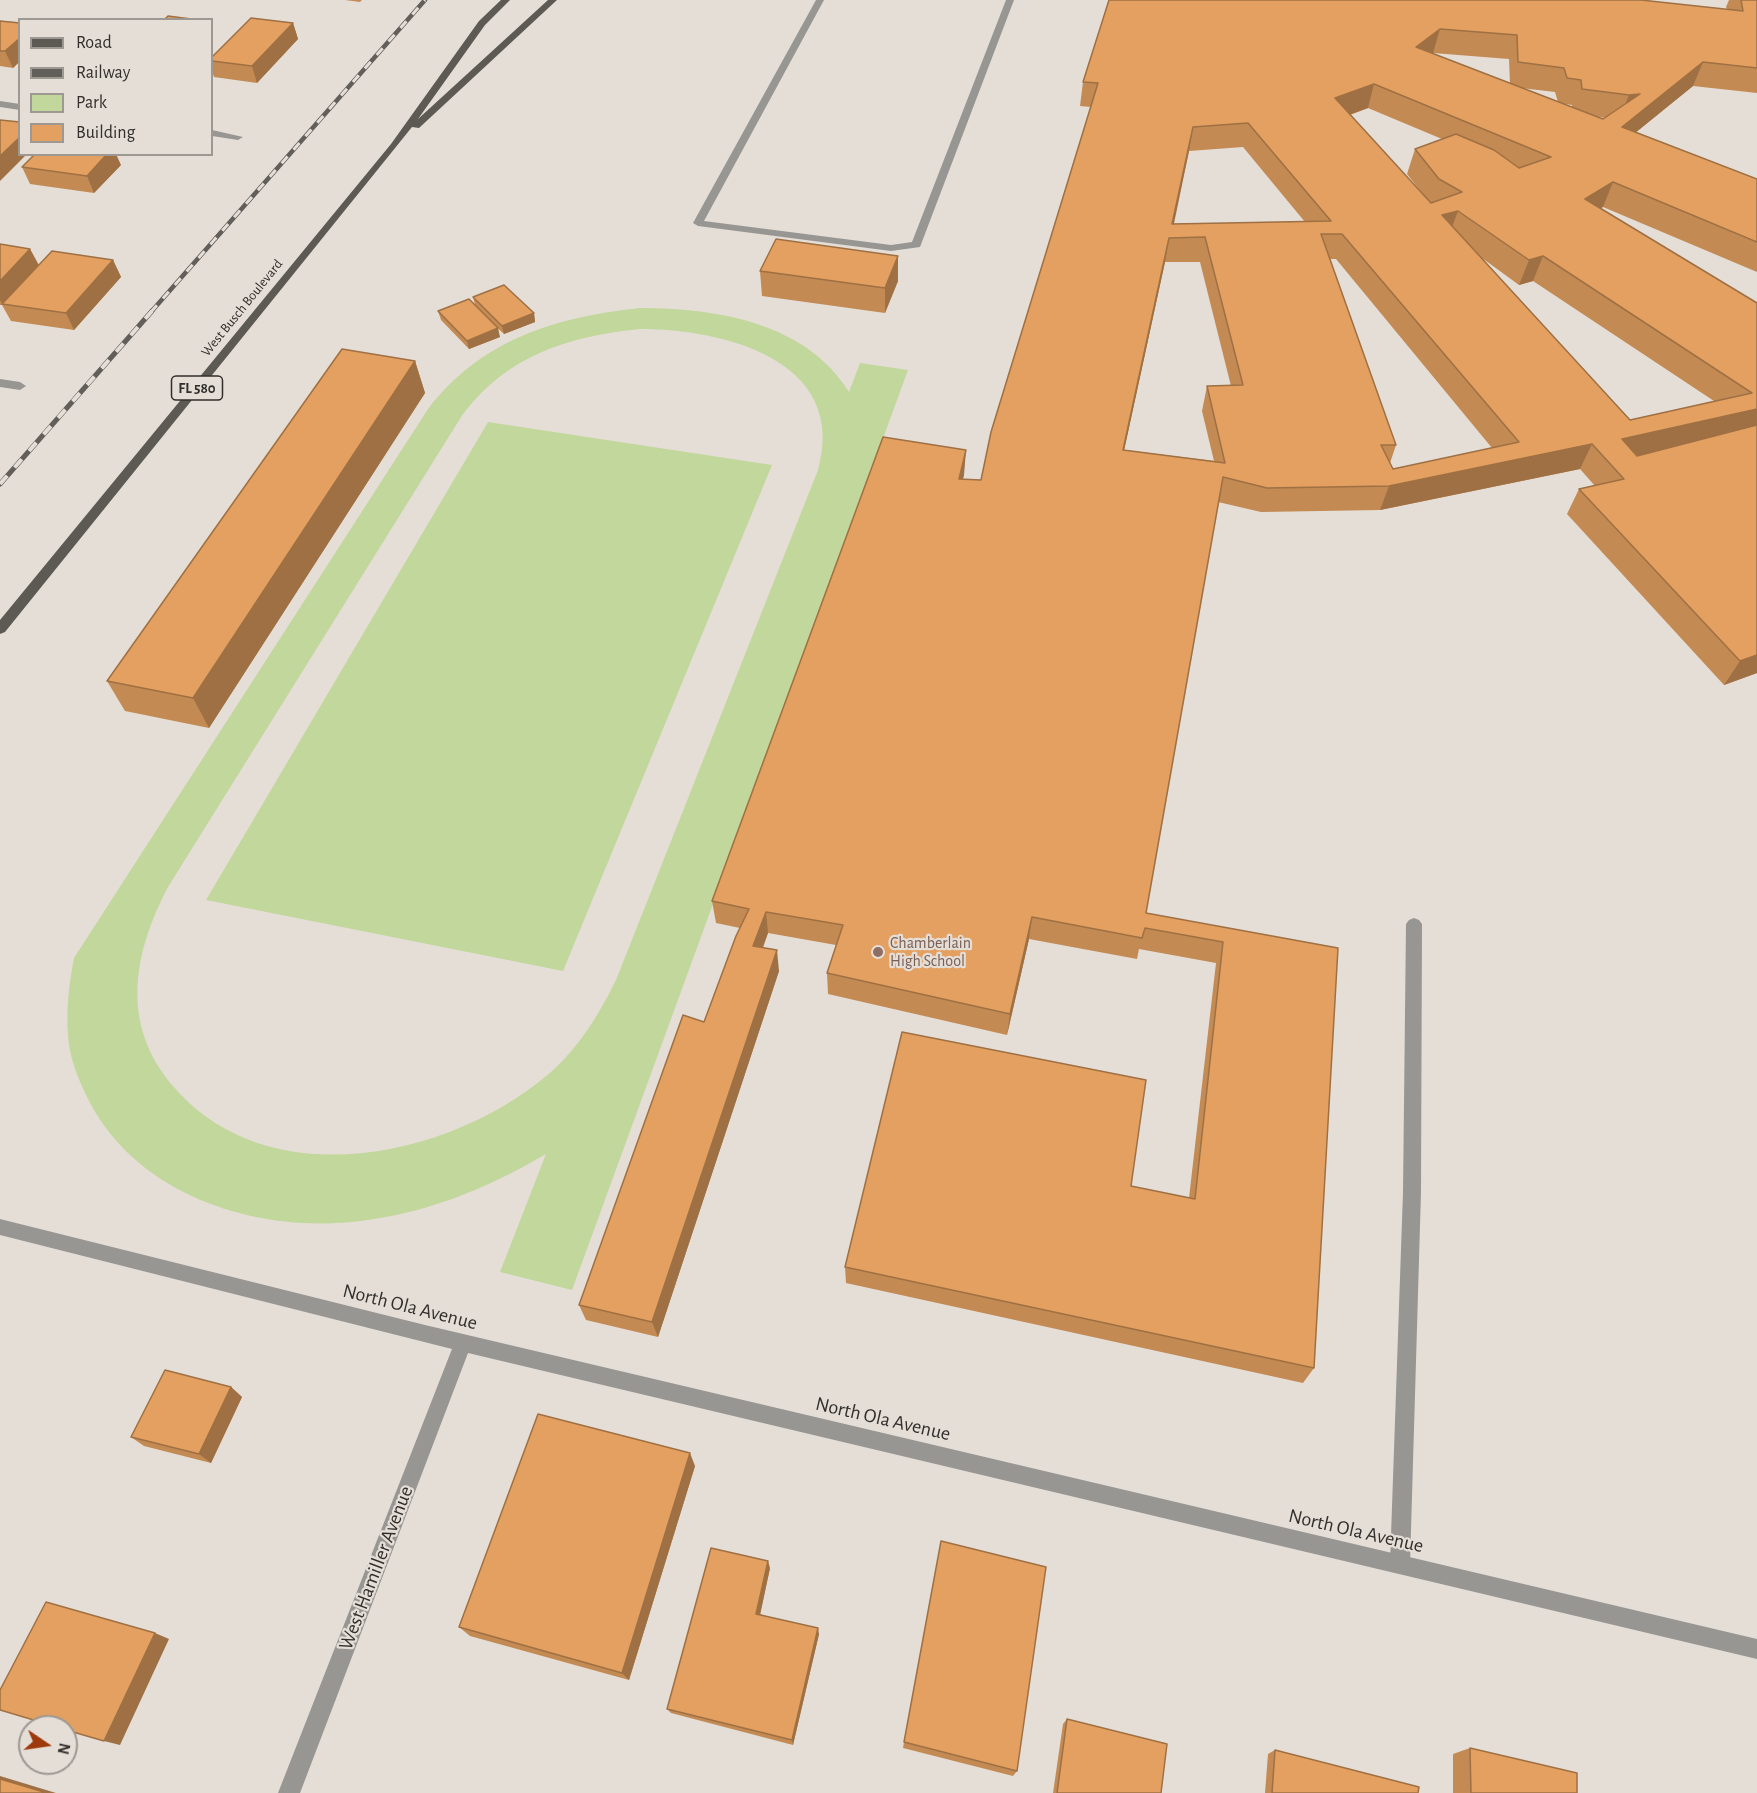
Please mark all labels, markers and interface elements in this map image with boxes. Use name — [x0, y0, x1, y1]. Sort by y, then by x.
legend — [18, 18, 213, 156]
text: Road — [76, 34, 112, 52]
text: Railway — [76, 64, 130, 82]
text: Park — [76, 94, 107, 112]
text: Building — [76, 124, 135, 142]
street label: West Busch Boulevard — [198, 256, 286, 360]
road number: FL 580 — [172, 376, 222, 400]
place label: Chamberlain High School — [890, 933, 971, 971]
marker: Chamberlain High School — [871, 945, 885, 959]
street label: North Ola Avenue — [340, 1279, 480, 1335]
street label: North Ola Avenue — [813, 1392, 953, 1446]
street label: West Hamiller Avenue — [334, 1483, 418, 1653]
street label: North Ola Avenue — [1286, 1504, 1426, 1558]
north arrow — [18, 1715, 78, 1775]
text: N — [55, 1741, 73, 1756]

